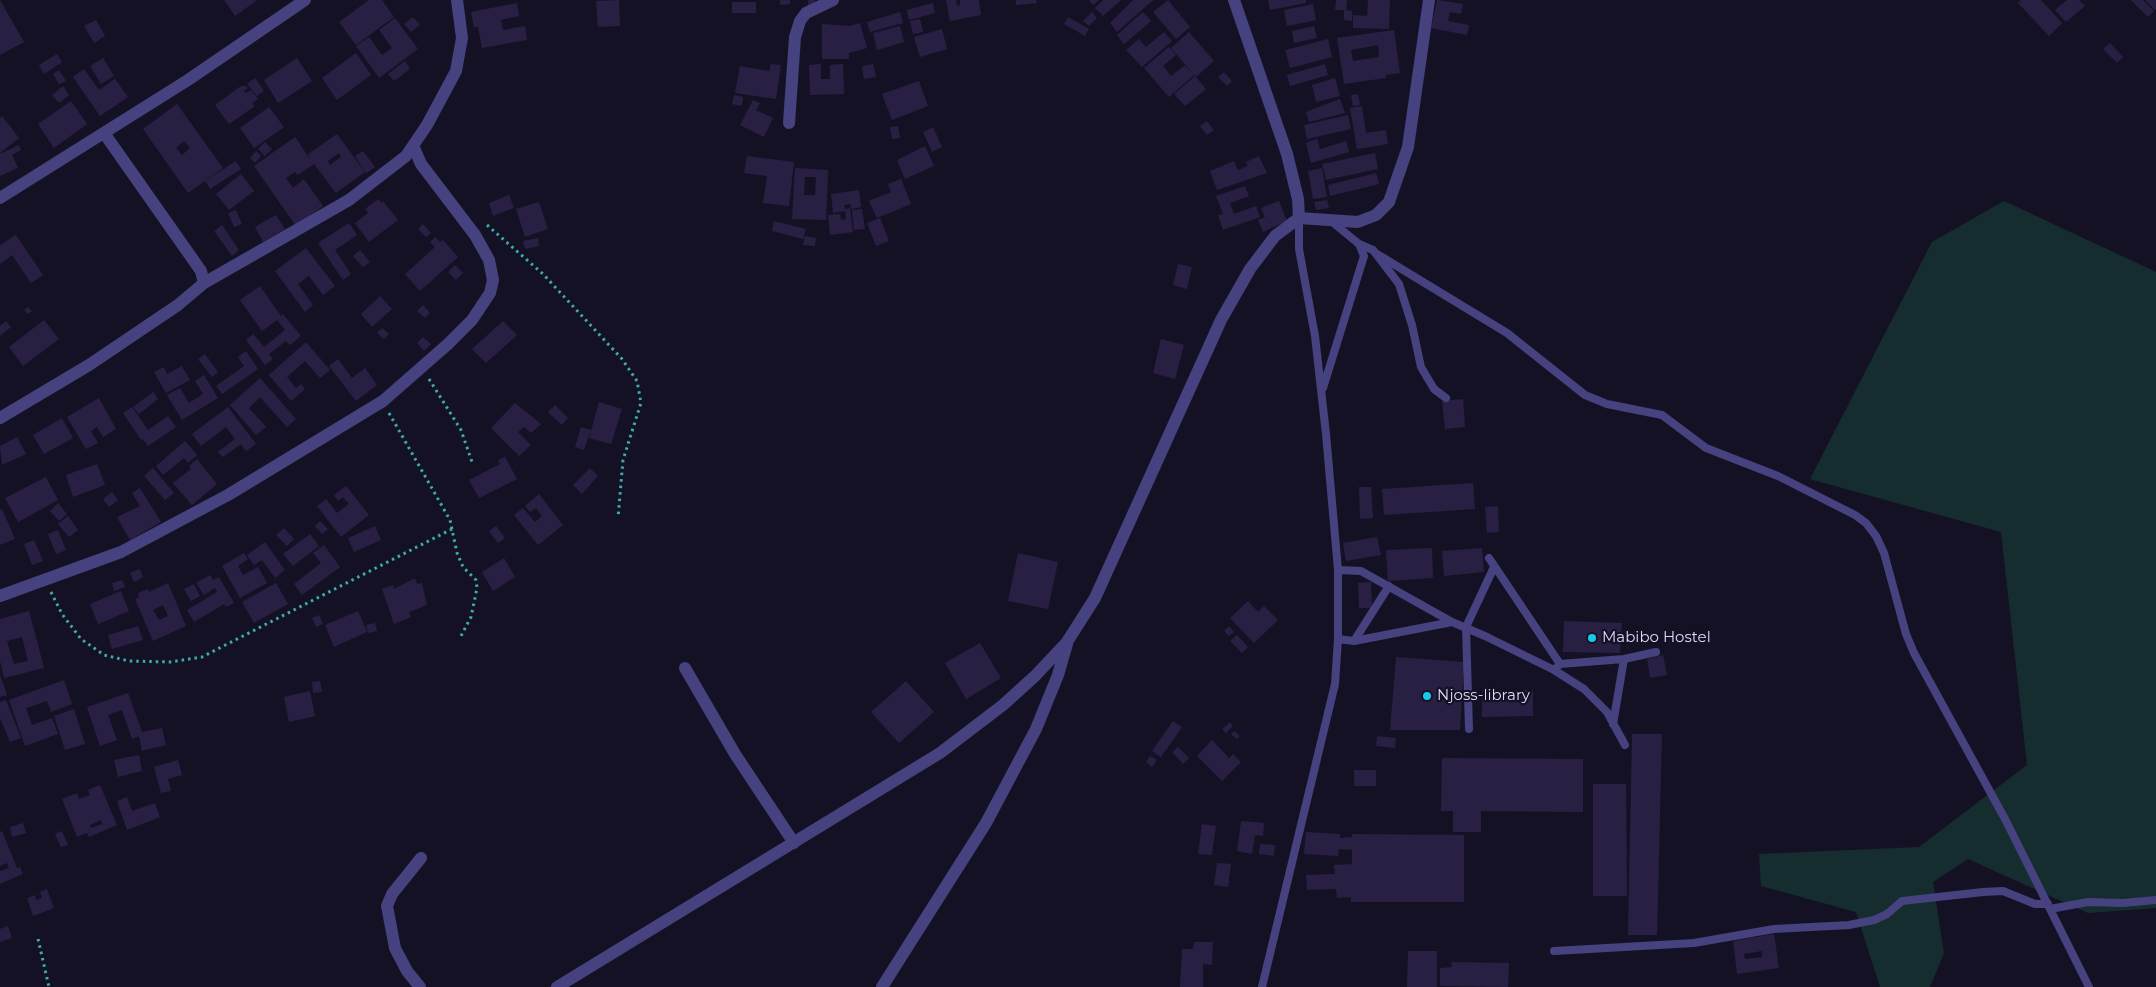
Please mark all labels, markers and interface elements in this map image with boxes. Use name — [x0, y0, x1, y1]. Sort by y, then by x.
place label: Mabibo Hostel — [1602, 629, 1711, 647]
marker: Mabibo Hostel — [1586, 632, 1598, 644]
place label: Njoss-library — [1437, 687, 1530, 705]
marker: Njoss-library — [1421, 690, 1433, 702]

